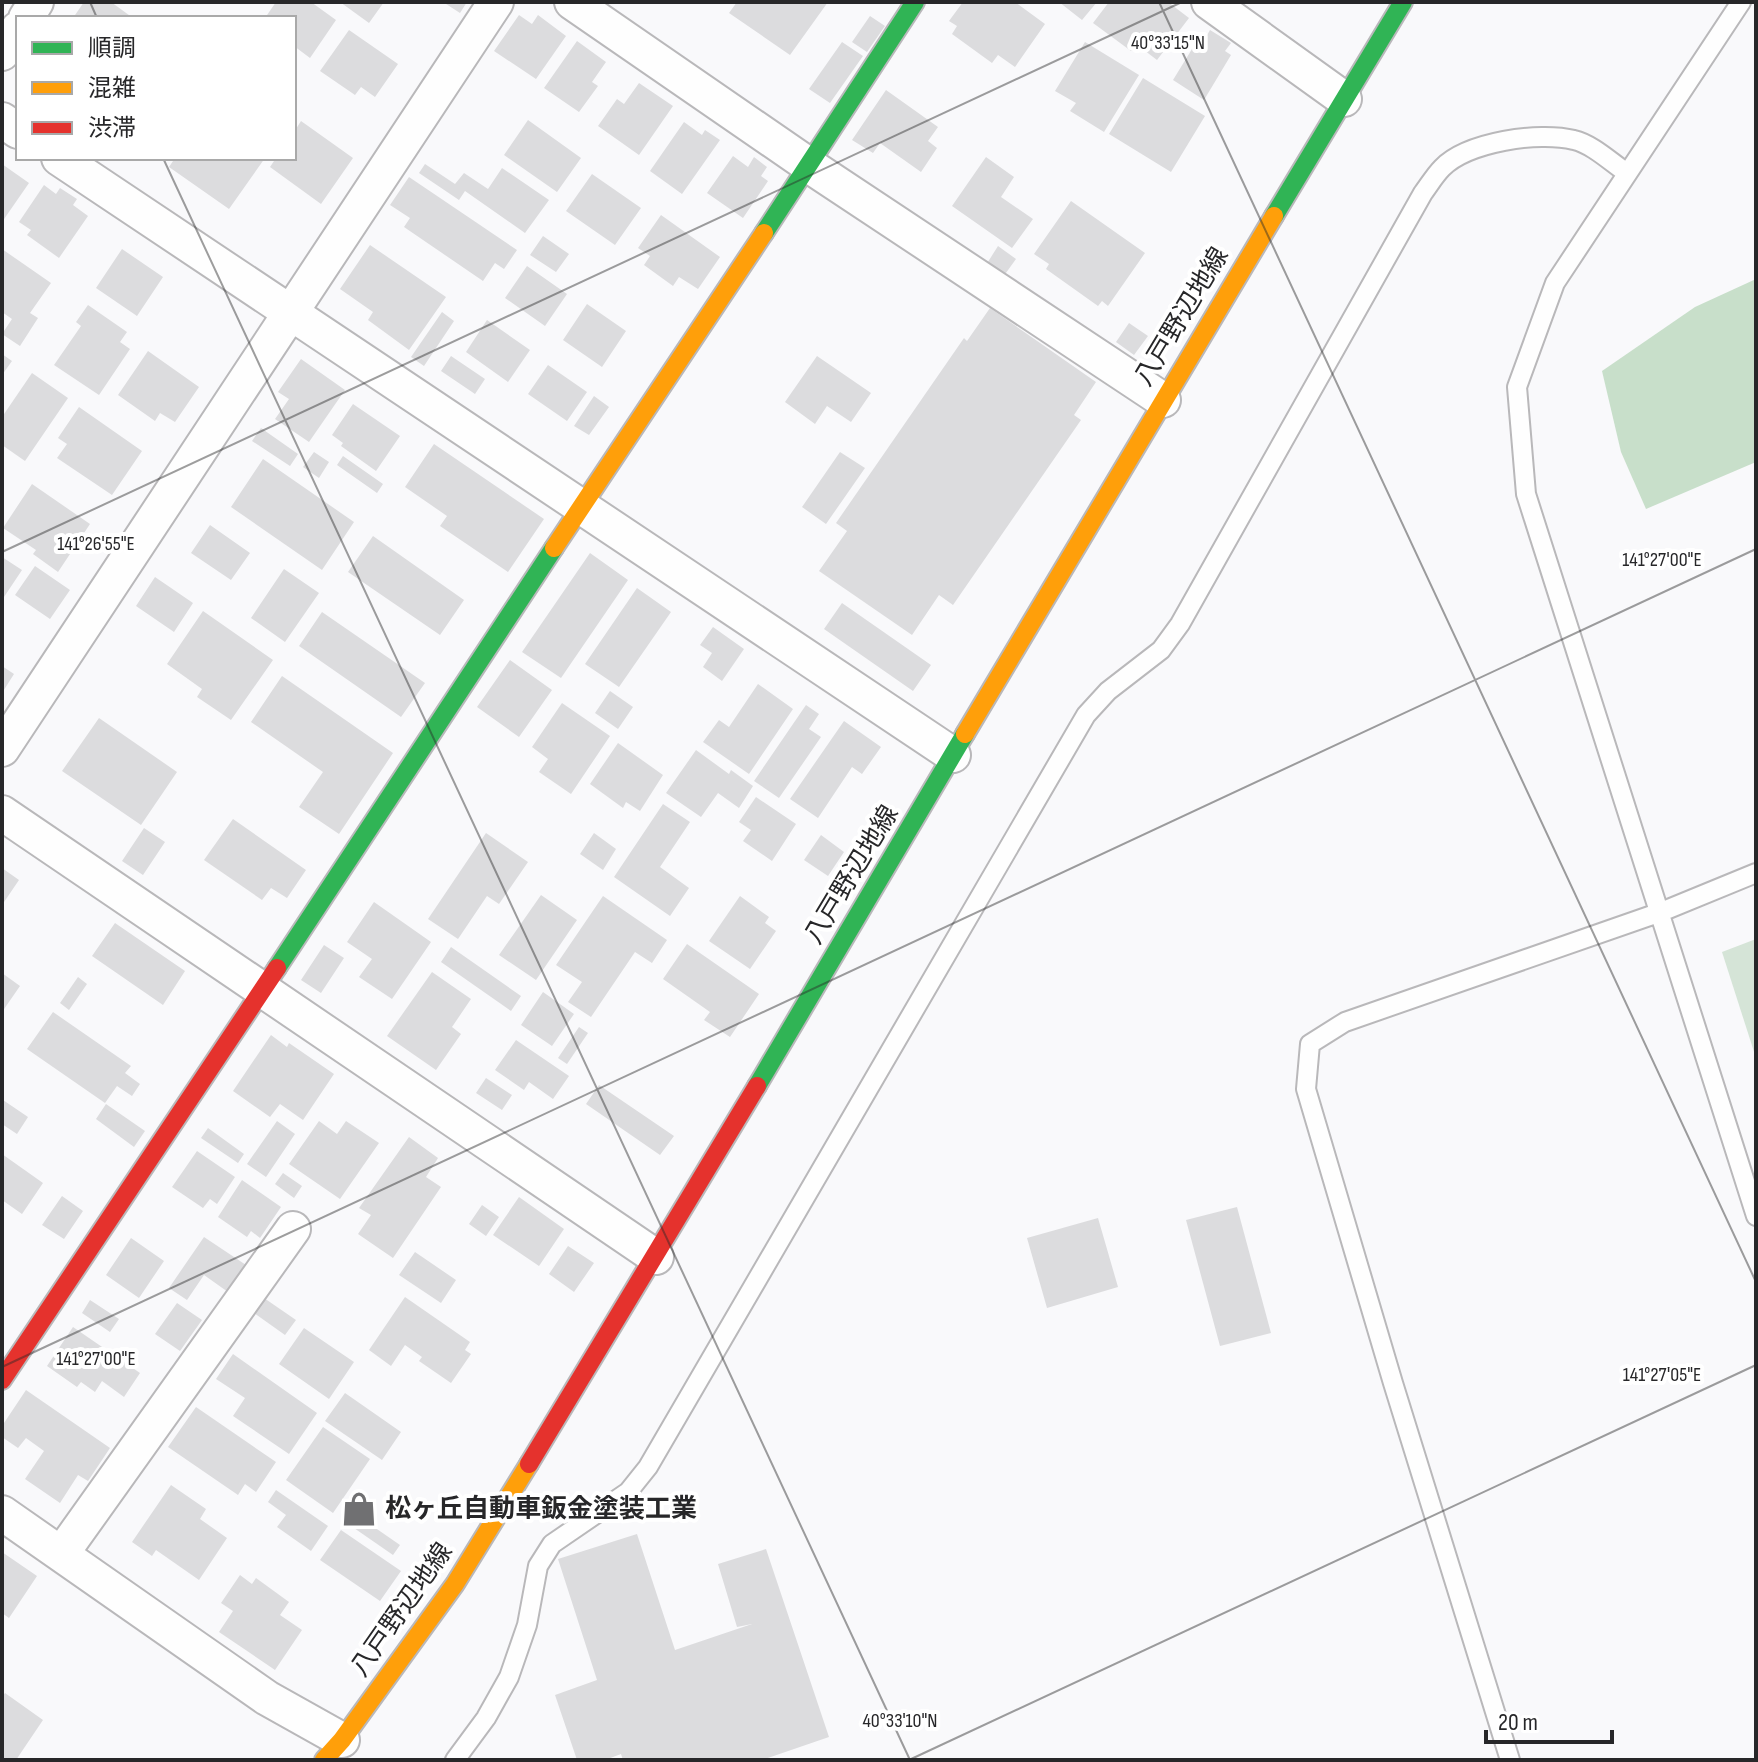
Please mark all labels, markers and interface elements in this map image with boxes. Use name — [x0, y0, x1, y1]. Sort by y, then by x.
legend — [16, 16, 296, 160]
text: 40°33'15"N — [1131, 31, 1205, 55]
text: 順調 — [88, 34, 136, 63]
text: 混雑 — [88, 74, 136, 103]
text: 渋滞 — [88, 114, 136, 143]
street label: 八戸野辺地線 — [1129, 242, 1235, 392]
text: 141°26'55"E — [57, 532, 135, 556]
text: 141°27'00"E — [1622, 548, 1702, 572]
street label: 八戸野辺地線 — [799, 800, 905, 950]
text: 141°27'00"E — [56, 1347, 136, 1371]
text: 141°27'05"E — [1623, 1363, 1701, 1387]
shop icon: 松ヶ丘自動車鈑金塗装工業 — [340, 1490, 378, 1528]
place label: 松ヶ丘自動車鈑金塗装工業 — [385, 1494, 697, 1525]
street label: 八戸野辺地線 — [345, 1537, 459, 1683]
scale bar — [1486, 1694, 1612, 1744]
text: 20 m — [1498, 1708, 1538, 1737]
text: 40°33'10"N — [863, 1709, 937, 1733]

